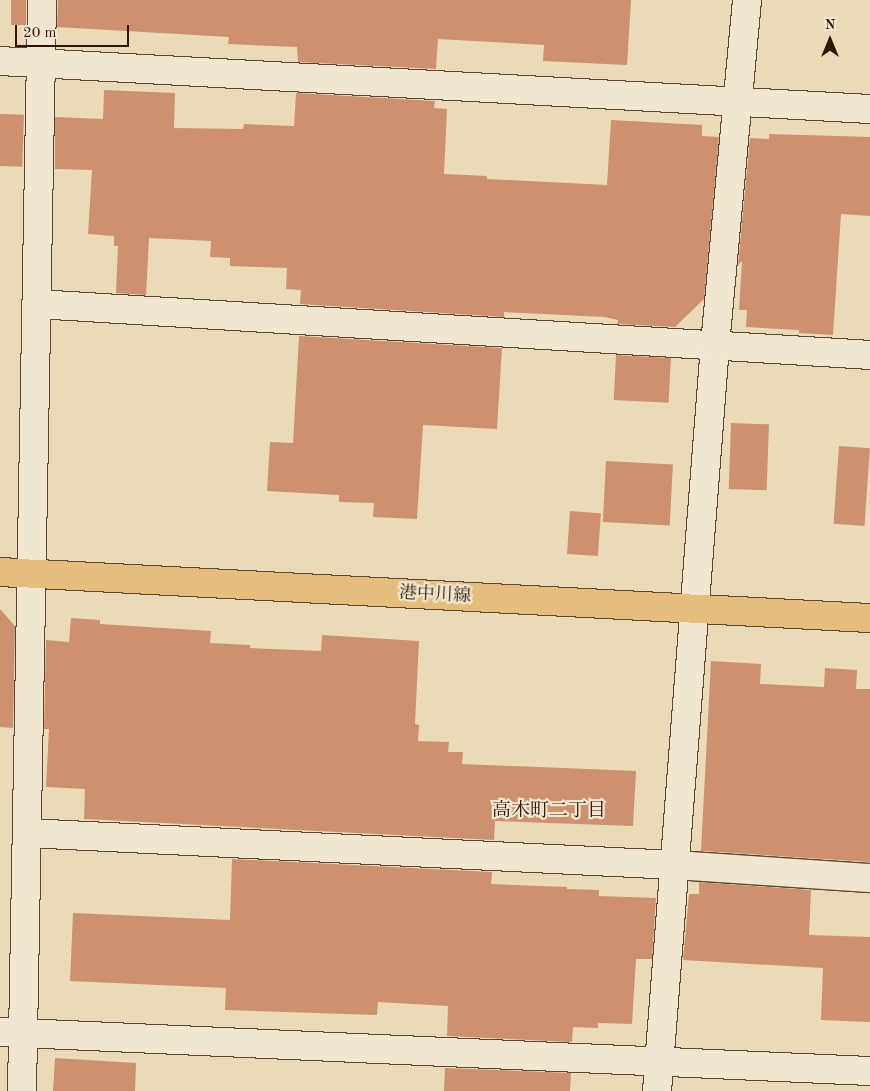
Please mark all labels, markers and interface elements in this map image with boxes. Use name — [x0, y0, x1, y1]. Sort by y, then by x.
scale bar — [18, 15, 131, 47]
north arrow — [805, 15, 855, 65]
text: N — [825, 18, 835, 32]
text: 20 m — [23, 26, 57, 41]
street label: 港中川線 — [398, 582, 472, 608]
district label: 高木町二丁目 — [492, 801, 606, 823]

